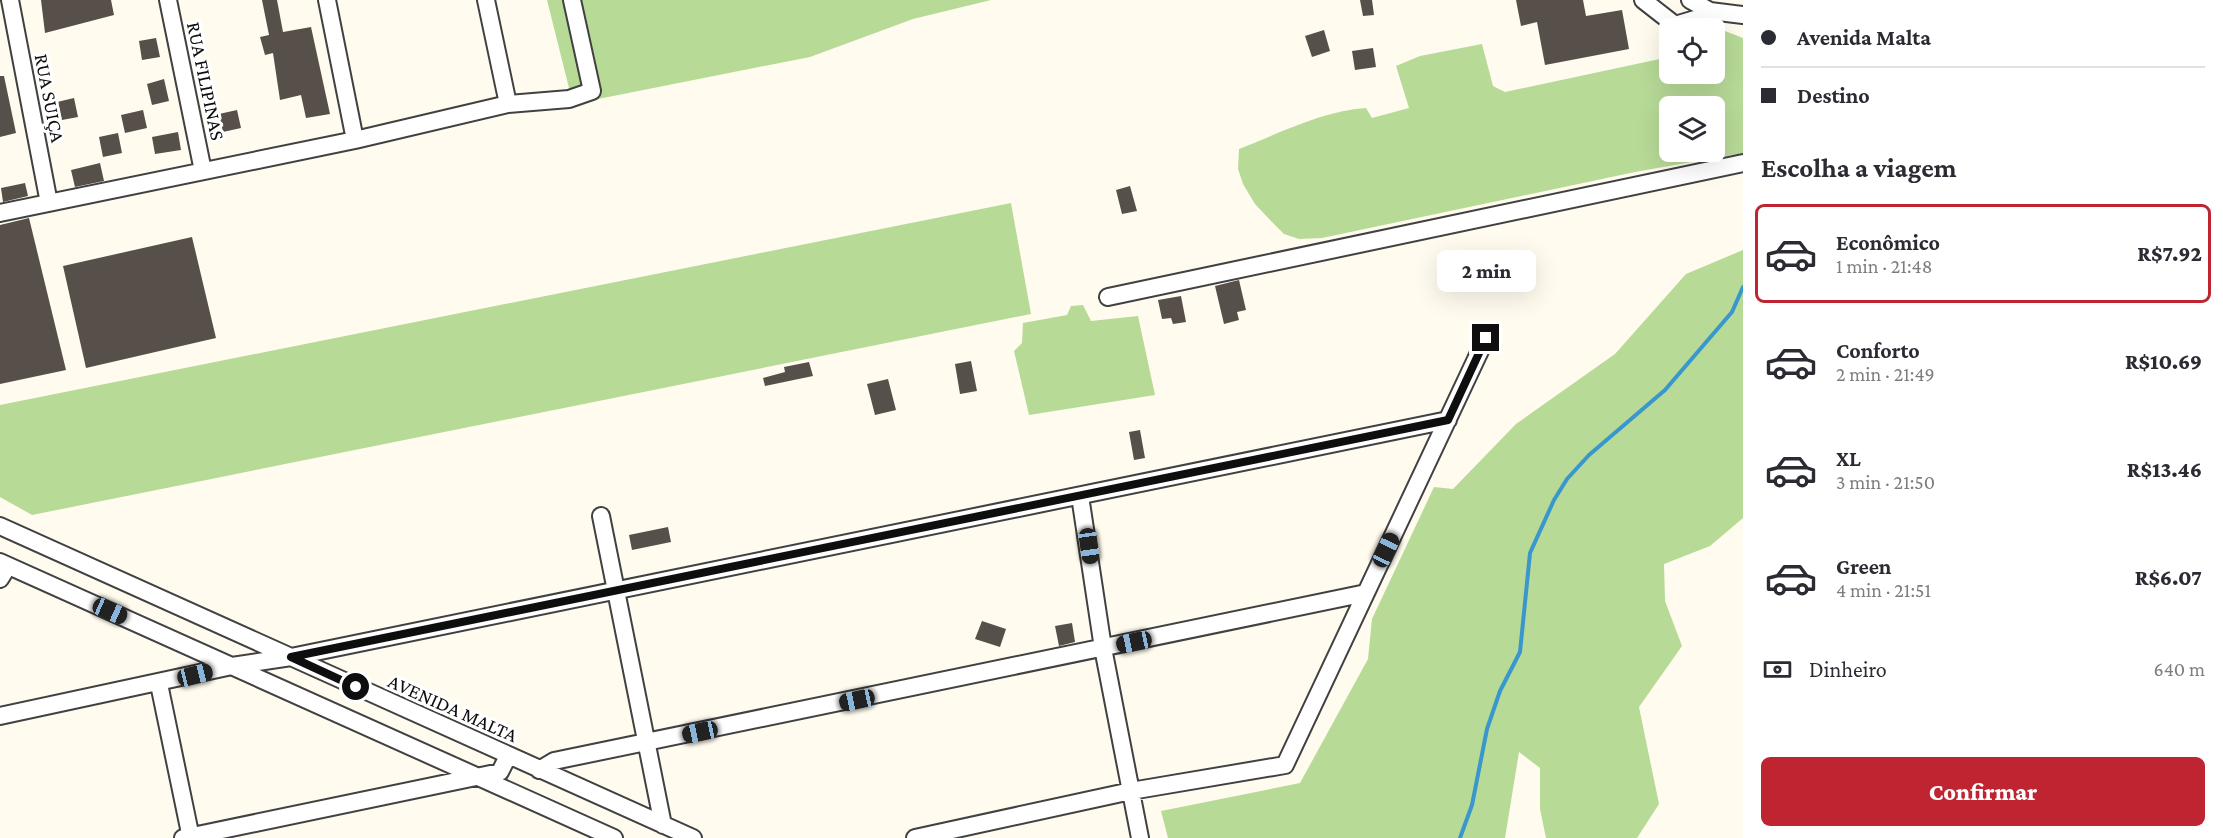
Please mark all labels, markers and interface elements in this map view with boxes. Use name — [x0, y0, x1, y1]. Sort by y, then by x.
map controls — [1659, 18, 1725, 162]
button: locate — [1659, 18, 1725, 84]
street label: RUA FILIPINAS — [183, 20, 229, 142]
text: Avenida Malta — [1797, 25, 1931, 50]
street label: RUA SUIÇA — [30, 52, 69, 145]
text: Destino — [1797, 83, 1870, 108]
button: layers — [1659, 96, 1725, 162]
text: Escolha a viagem — [1761, 153, 1957, 183]
icon: car — [1764, 227, 1818, 281]
text: Econômico — [1836, 230, 1940, 255]
text: R$7.92 — [2137, 241, 2202, 266]
callout: 2 min — [1436, 251, 1536, 293]
text: 1 min · 21:48 — [1836, 255, 1932, 277]
text: 2 min — [1462, 260, 1511, 282]
route end — [1472, 324, 1499, 351]
icon: car — [1764, 335, 1818, 389]
text: Conforto — [1836, 338, 1920, 363]
text: R$10.69 — [2125, 349, 2202, 374]
text: 2 min · 21:49 — [1836, 363, 1935, 385]
icon: car — [1764, 443, 1818, 497]
text: XL — [1836, 446, 1861, 471]
text: R$13.46 — [2127, 457, 2202, 482]
text: 3 min · 21:50 — [1836, 471, 1935, 493]
car — [1078, 527, 1100, 565]
car — [1370, 530, 1402, 570]
icon: car — [1764, 551, 1818, 605]
text: Green — [1836, 554, 1892, 579]
text: R$6.07 — [2135, 565, 2202, 590]
text: 4 min · 21:51 — [1836, 579, 1931, 601]
car — [90, 595, 130, 627]
car — [1115, 629, 1153, 655]
icon: cash — [1761, 653, 1794, 686]
text: Dinheiro — [1809, 657, 1887, 682]
text: 640 m — [2153, 658, 2205, 680]
car — [175, 662, 215, 688]
street label: AVENIDA MALTA — [385, 670, 522, 747]
route start — [342, 673, 369, 700]
car — [838, 687, 876, 713]
car — [681, 719, 719, 745]
button: Confirmar — [1761, 757, 2205, 826]

